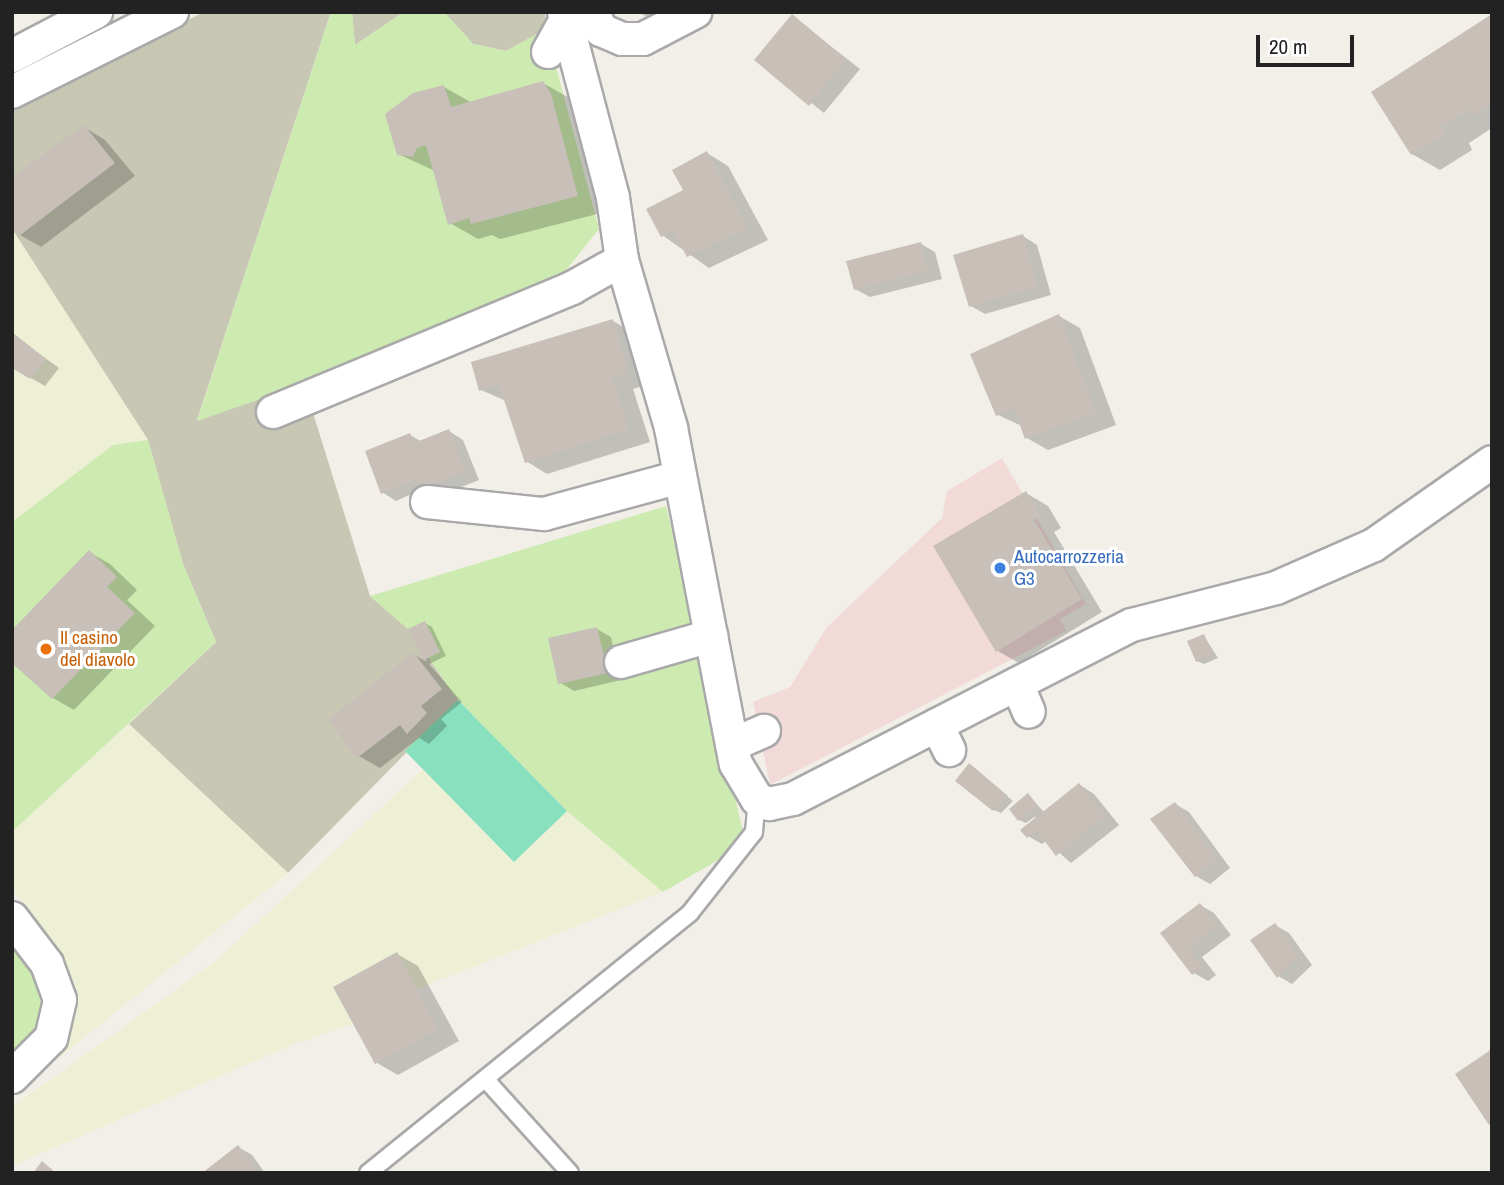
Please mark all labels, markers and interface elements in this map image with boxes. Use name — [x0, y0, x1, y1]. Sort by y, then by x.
scale bar — [1259, 21, 1357, 65]
text: 20 m — [1269, 32, 1307, 61]
place label: Autocarrozzeria G3 — [1014, 546, 1124, 590]
marker: Autocarrozzeria G3 — [992, 560, 1008, 576]
place label: Il casino del diavolo — [60, 627, 135, 671]
marker: Il casino del diavolo — [38, 641, 54, 657]

